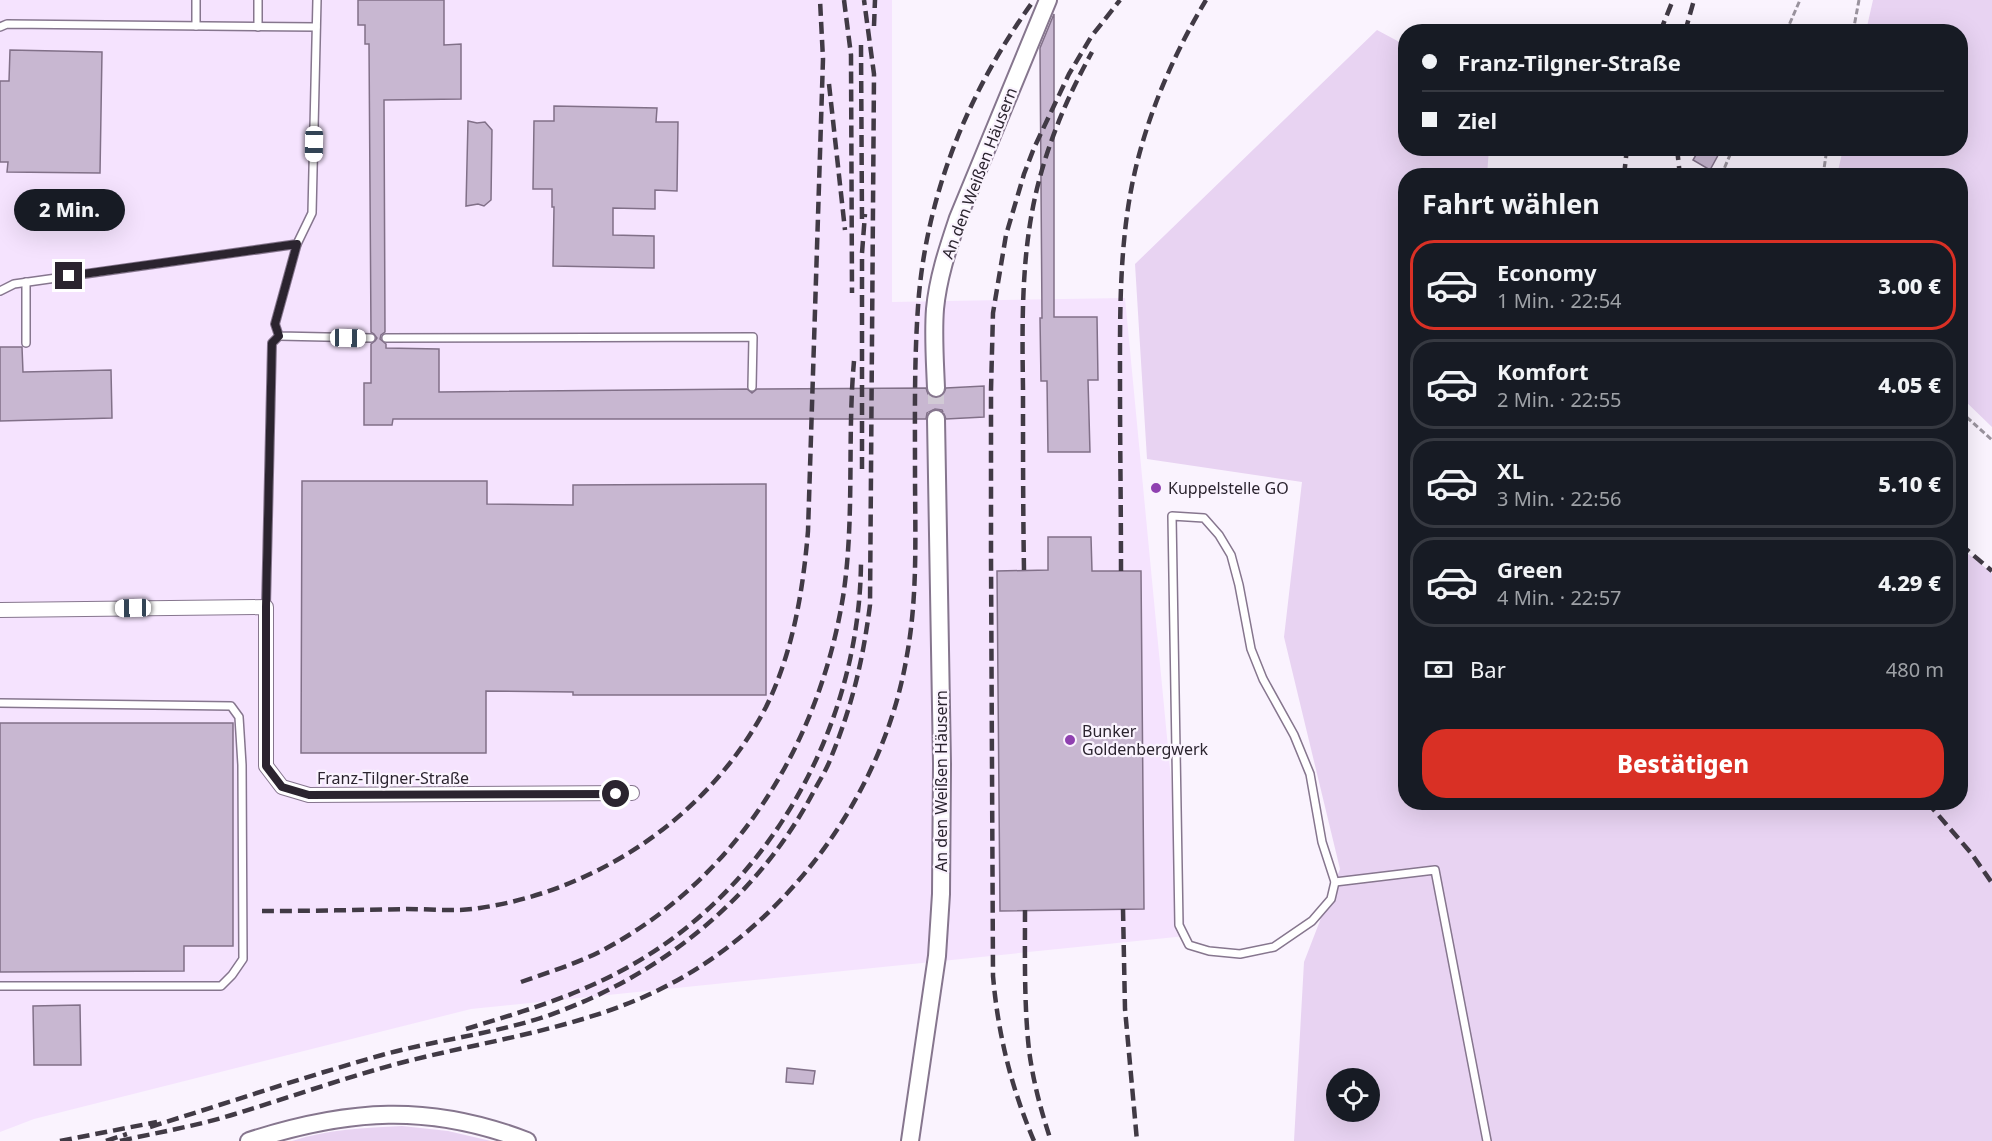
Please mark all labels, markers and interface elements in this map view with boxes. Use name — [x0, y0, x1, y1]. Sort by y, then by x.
text: Franz-Tilgner-Straße — [1458, 47, 1681, 77]
street label: An den Weißen Häusern — [936, 84, 1022, 262]
text: Ziel — [1458, 105, 1497, 135]
car — [305, 126, 323, 162]
text: Fahrt wählen — [1422, 185, 1600, 222]
callout: 2 Min. — [14, 189, 124, 231]
text: 2 Min. — [39, 196, 100, 223]
text: Economy — [1497, 257, 1596, 287]
icon: car — [1425, 258, 1479, 312]
route end — [55, 262, 82, 289]
text: 3.00 € — [1878, 270, 1941, 300]
text: 1 Min. · 22:54 — [1497, 287, 1622, 314]
car — [330, 329, 366, 347]
text: Komfort — [1497, 356, 1588, 386]
icon: car — [1425, 357, 1479, 411]
text: 4.05 € — [1878, 369, 1941, 399]
text: 2 Min. · 22:55 — [1497, 386, 1622, 413]
text: XL — [1497, 455, 1524, 485]
icon: car — [1425, 456, 1479, 510]
text: 5.10 € — [1878, 468, 1941, 498]
place label: Kuppelstelle GO — [1168, 477, 1289, 499]
marker: Kuppelstelle GO — [1149, 481, 1163, 495]
text: 3 Min. · 22:56 — [1497, 485, 1622, 512]
text: Green — [1497, 554, 1563, 584]
icon: car — [1425, 555, 1479, 609]
text: 4.29 € — [1878, 567, 1941, 597]
text: 4 Min. · 22:57 — [1497, 584, 1622, 611]
car — [115, 599, 151, 617]
icon: cash — [1422, 653, 1455, 686]
text: Bar — [1470, 654, 1506, 684]
text: 480 m — [1886, 656, 1944, 683]
street label: An den Weißen Häusern — [930, 690, 952, 872]
place label: Bunker Goldenbergwerk — [1082, 720, 1209, 760]
button: Bestätigen — [1422, 729, 1944, 798]
marker: Bunker Goldenbergwerk — [1063, 733, 1077, 747]
street label: Franz-Tilgner-Straße — [317, 767, 469, 789]
route start — [602, 780, 629, 807]
map controls — [1326, 1068, 1380, 1122]
button: locate — [1326, 1068, 1380, 1122]

